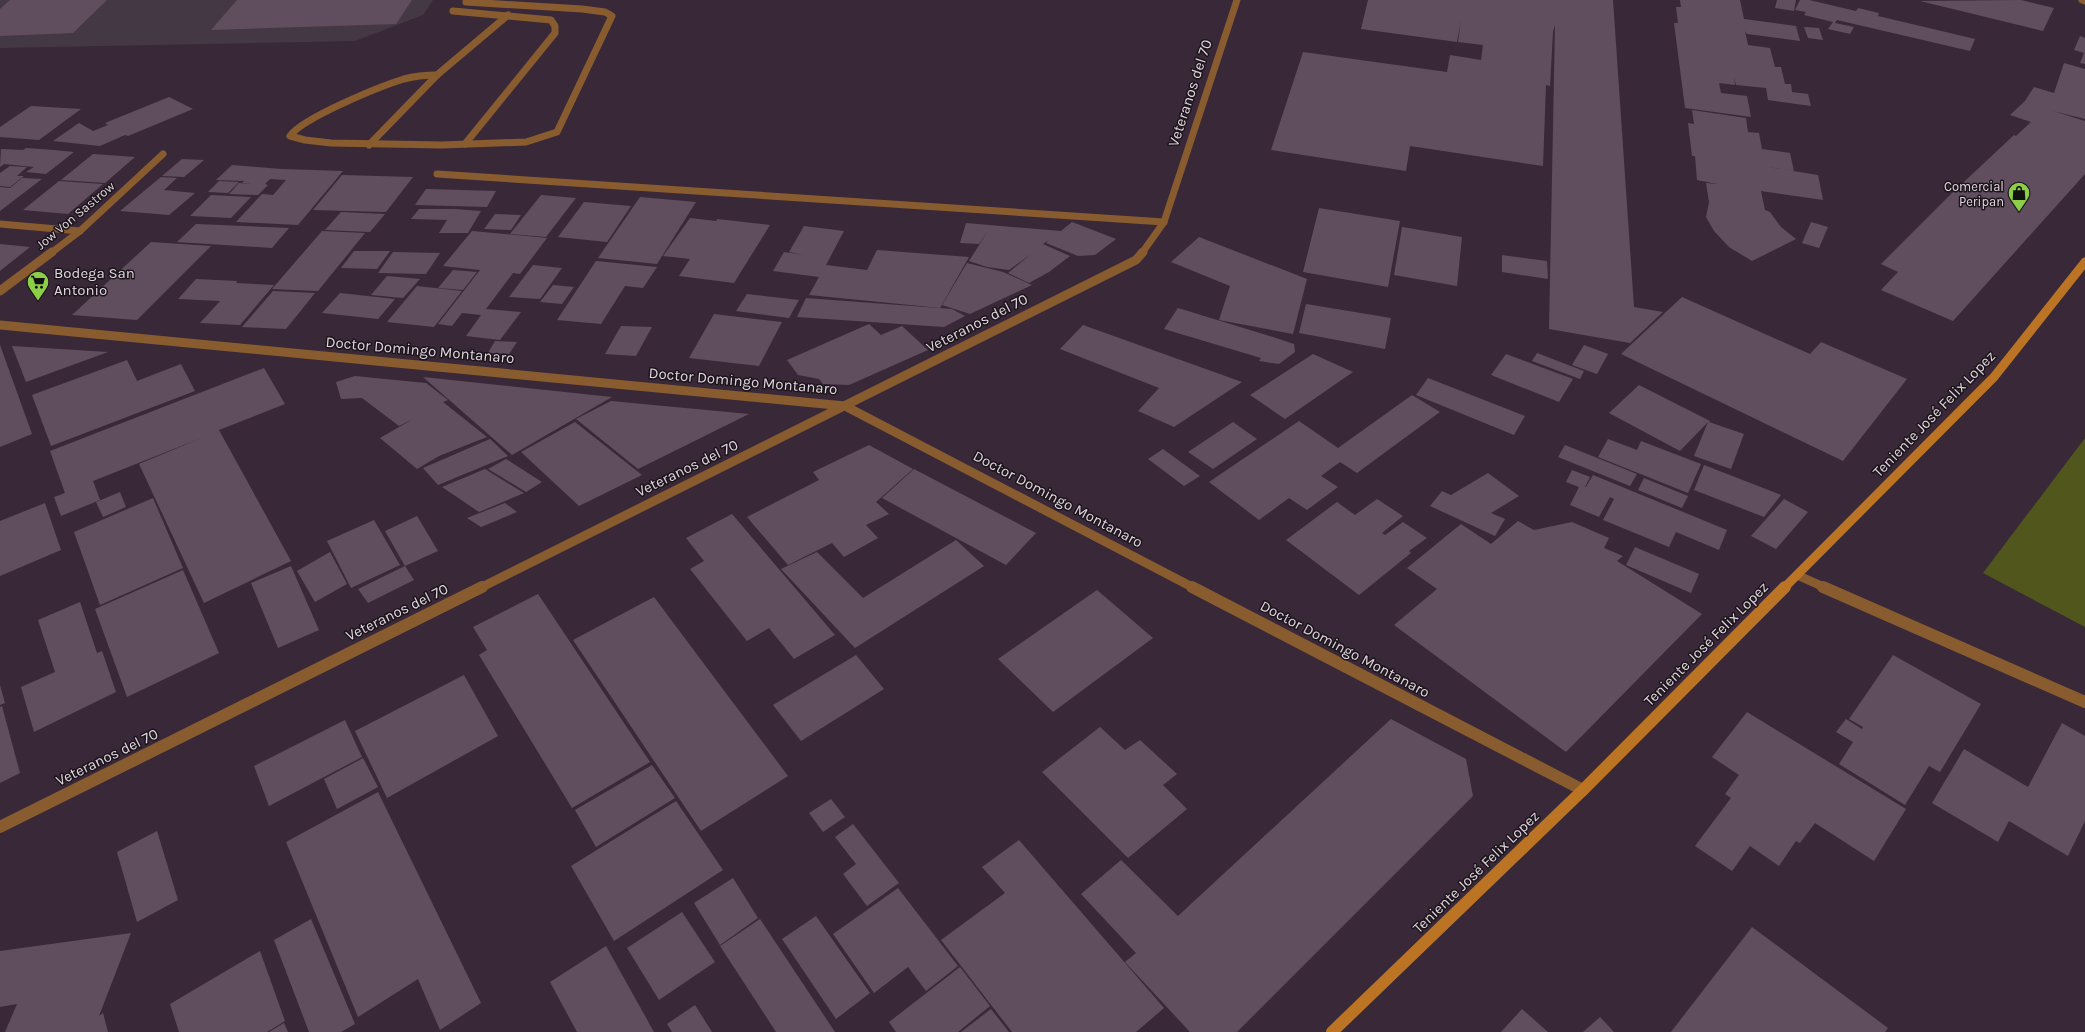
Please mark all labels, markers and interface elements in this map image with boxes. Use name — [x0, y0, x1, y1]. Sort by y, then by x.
street label: Veteranos del 70 — [1164, 37, 1216, 149]
street label: Jow Von Sastrow — [33, 178, 118, 253]
place label: Comercial Peripan — [1944, 179, 2004, 209]
shop icon: Comercial Peripan — [2006, 180, 2032, 213]
place label: Bodega San Antonio — [54, 264, 135, 299]
supermarket icon: Bodega San Antonio — [25, 269, 51, 302]
street label: Veteranos del 70 — [923, 290, 1031, 356]
street label: Doctor Domingo Montanaro — [325, 333, 515, 367]
street label: Teniente José Felix Lopez — [1869, 347, 1999, 481]
street label: Doctor Domingo Montanaro — [648, 364, 838, 398]
street label: Veteranos del 70 — [633, 435, 741, 501]
street label: Doctor Domingo Montanaro — [970, 447, 1146, 551]
street label: Teniente José Felix Lopez — [1640, 578, 1772, 710]
street label: Veteranos del 70 — [343, 579, 451, 645]
street label: Doctor Domingo Montanaro — [1257, 597, 1433, 701]
street label: Veteranos del 70 — [53, 724, 161, 790]
street label: Teniente José Felix Lopez — [1409, 807, 1543, 937]

